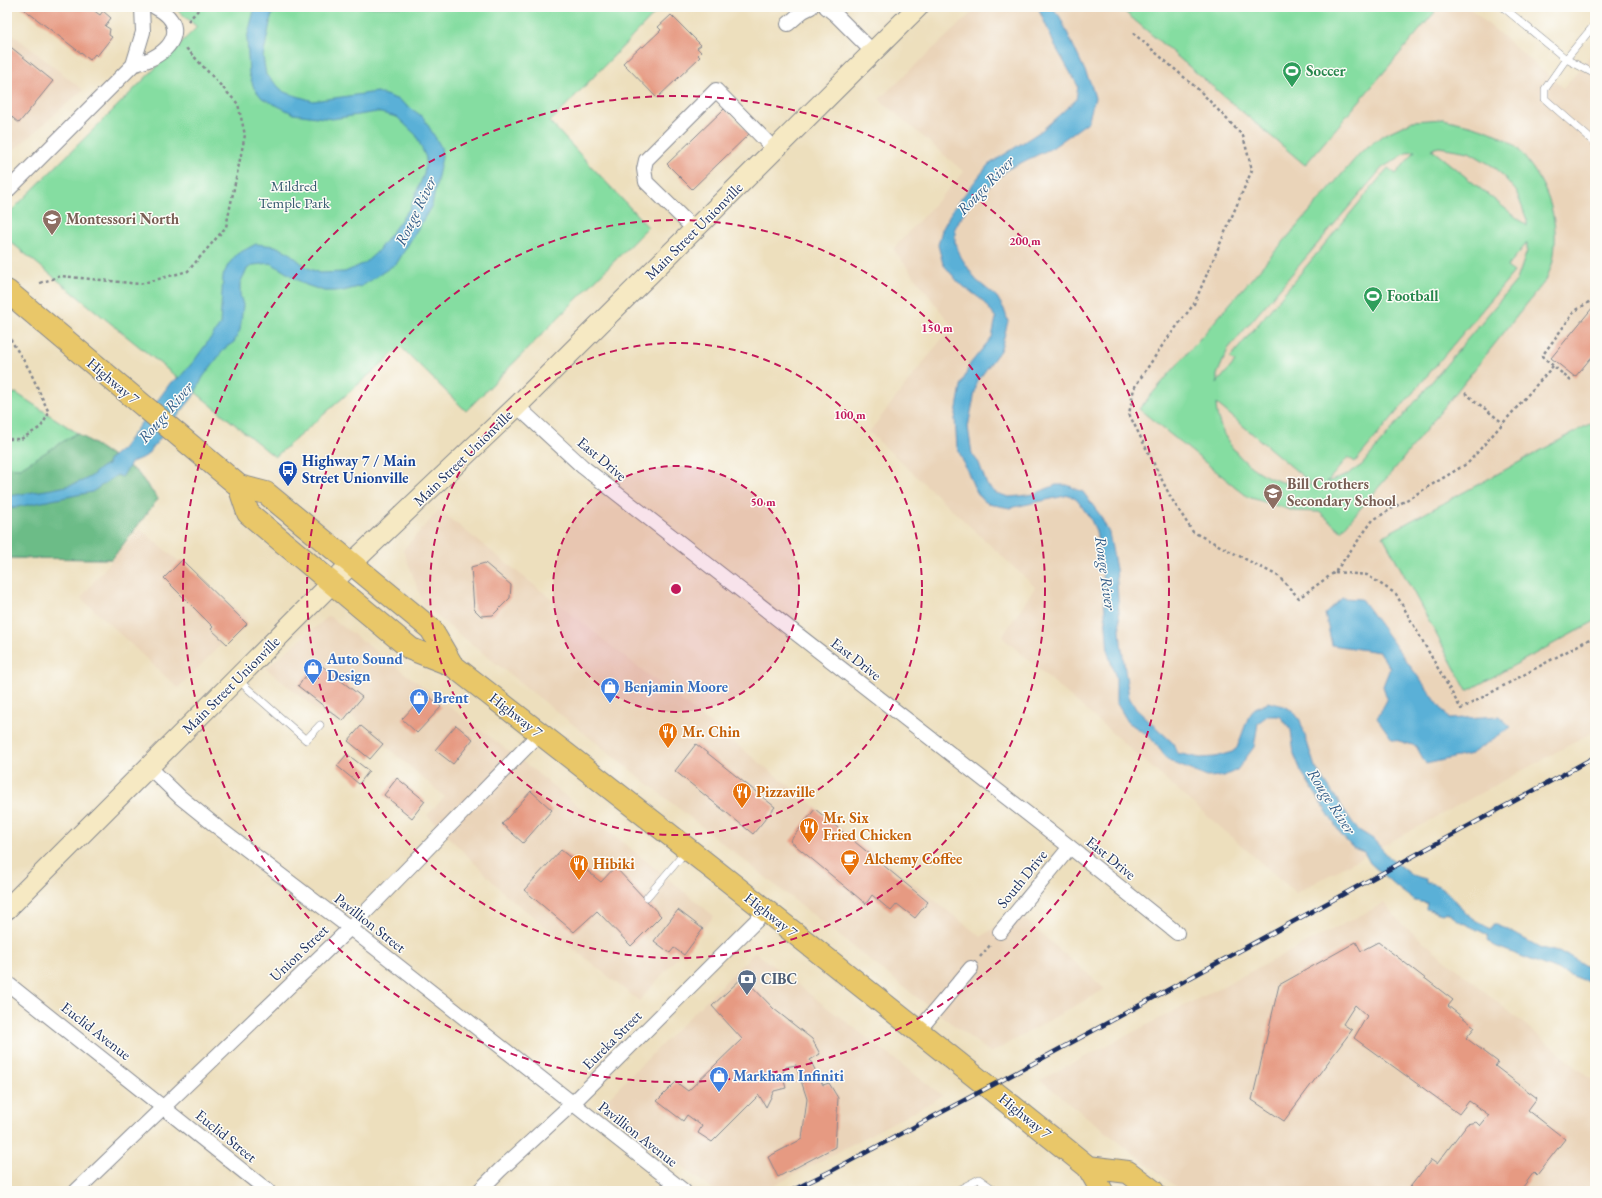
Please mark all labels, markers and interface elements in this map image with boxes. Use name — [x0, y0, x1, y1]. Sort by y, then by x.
sports icon: Soccer — [1281, 60, 1303, 88]
place label: Soccer — [1306, 61, 1347, 80]
water label: Rouge River — [952, 151, 1019, 219]
water label: Rouge River — [390, 172, 442, 249]
park label: Mildred Temple Park — [258, 176, 331, 212]
street label: Main Street Unionville — [641, 178, 747, 284]
school or university icon: Montessori North — [41, 208, 63, 236]
place label: Montessori North — [66, 209, 180, 228]
text: 200 m — [1009, 233, 1041, 249]
sports icon: Football — [1362, 285, 1384, 313]
place label: Football — [1387, 286, 1439, 305]
text: 150 m — [921, 320, 953, 336]
street label: Highway 7 — [83, 353, 144, 408]
water label: Rouge River — [133, 377, 198, 447]
street label: Main Street Unionville — [409, 405, 516, 510]
text: 100 m — [834, 407, 866, 423]
street label: East Drive — [574, 432, 631, 485]
place label: Highway 7 / Main Street Unionville — [302, 451, 416, 487]
bus stop icon: Highway 7 / Main Street Unionville — [277, 459, 299, 487]
place label: Bill Crothers Secondary School — [1287, 474, 1397, 510]
school or university icon: Bill Crothers Secondary School — [1262, 482, 1284, 510]
text: 50 m — [750, 494, 776, 510]
water label: Rouge River — [1090, 535, 1121, 612]
centre of rings — [669, 582, 683, 596]
street label: Main Street Unionville — [178, 632, 284, 738]
street label: East Drive — [827, 633, 885, 684]
place label: Auto Sound Design — [326, 649, 404, 685]
shop icon: Auto Sound Design — [302, 657, 324, 685]
shop icon: Benjamin Moore — [599, 676, 621, 704]
place label: Benjamin Moore — [624, 677, 728, 696]
shop icon: Brent — [408, 687, 430, 715]
place label: Brent — [433, 688, 469, 707]
street label: Highway 7 — [486, 688, 547, 742]
restaurant icon: Mr. Chin — [657, 721, 679, 749]
place label: Mr. Chin — [682, 722, 741, 741]
water label: Rouge River — [1303, 764, 1361, 839]
restaurant icon: Pizzaville — [731, 781, 753, 809]
place label: Pizzaville — [756, 782, 815, 801]
place label: Mr. Six Fried Chicken — [823, 808, 912, 844]
restaurant icon: Mr. Six Fried Chicken — [798, 816, 820, 844]
street label: East Drive — [1083, 832, 1140, 884]
street label: South Drive — [992, 845, 1051, 912]
cafe icon: Alchemy Coffee — [839, 848, 861, 876]
place label: Alchemy Coffee — [863, 849, 962, 868]
restaurant icon: Hibiki — [568, 853, 590, 881]
place label: Hibiki — [593, 854, 635, 873]
street label: Highway 7 — [741, 888, 802, 942]
street label: Pavillion Street — [331, 889, 410, 957]
street label: Union Street — [265, 920, 332, 985]
bank icon: CIBC — [736, 968, 758, 996]
place label: CIBC — [761, 969, 797, 988]
street label: Euclid Avenue — [58, 997, 135, 1064]
street label: Eureka Street — [578, 1006, 646, 1073]
shop icon: Markham Infiniti — [708, 1065, 730, 1093]
place label: Markham Infiniti — [733, 1066, 844, 1085]
street label: Highway 7 — [995, 1089, 1056, 1143]
street label: Pavillion Avenue — [595, 1097, 682, 1171]
street label: Euclid Street — [192, 1105, 261, 1166]

